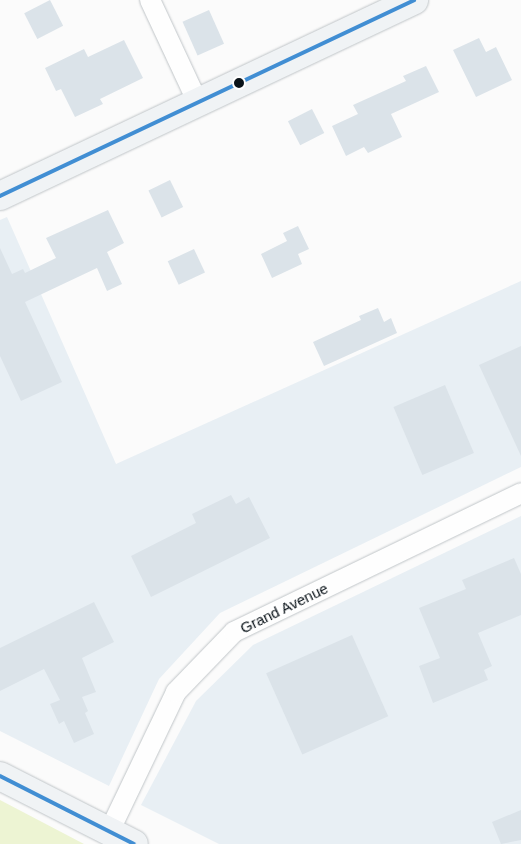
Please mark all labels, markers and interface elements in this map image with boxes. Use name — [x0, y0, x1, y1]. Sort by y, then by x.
unlabelled marker — [234, 78, 244, 88]
street label: Grand Avenue — [237, 579, 331, 637]

